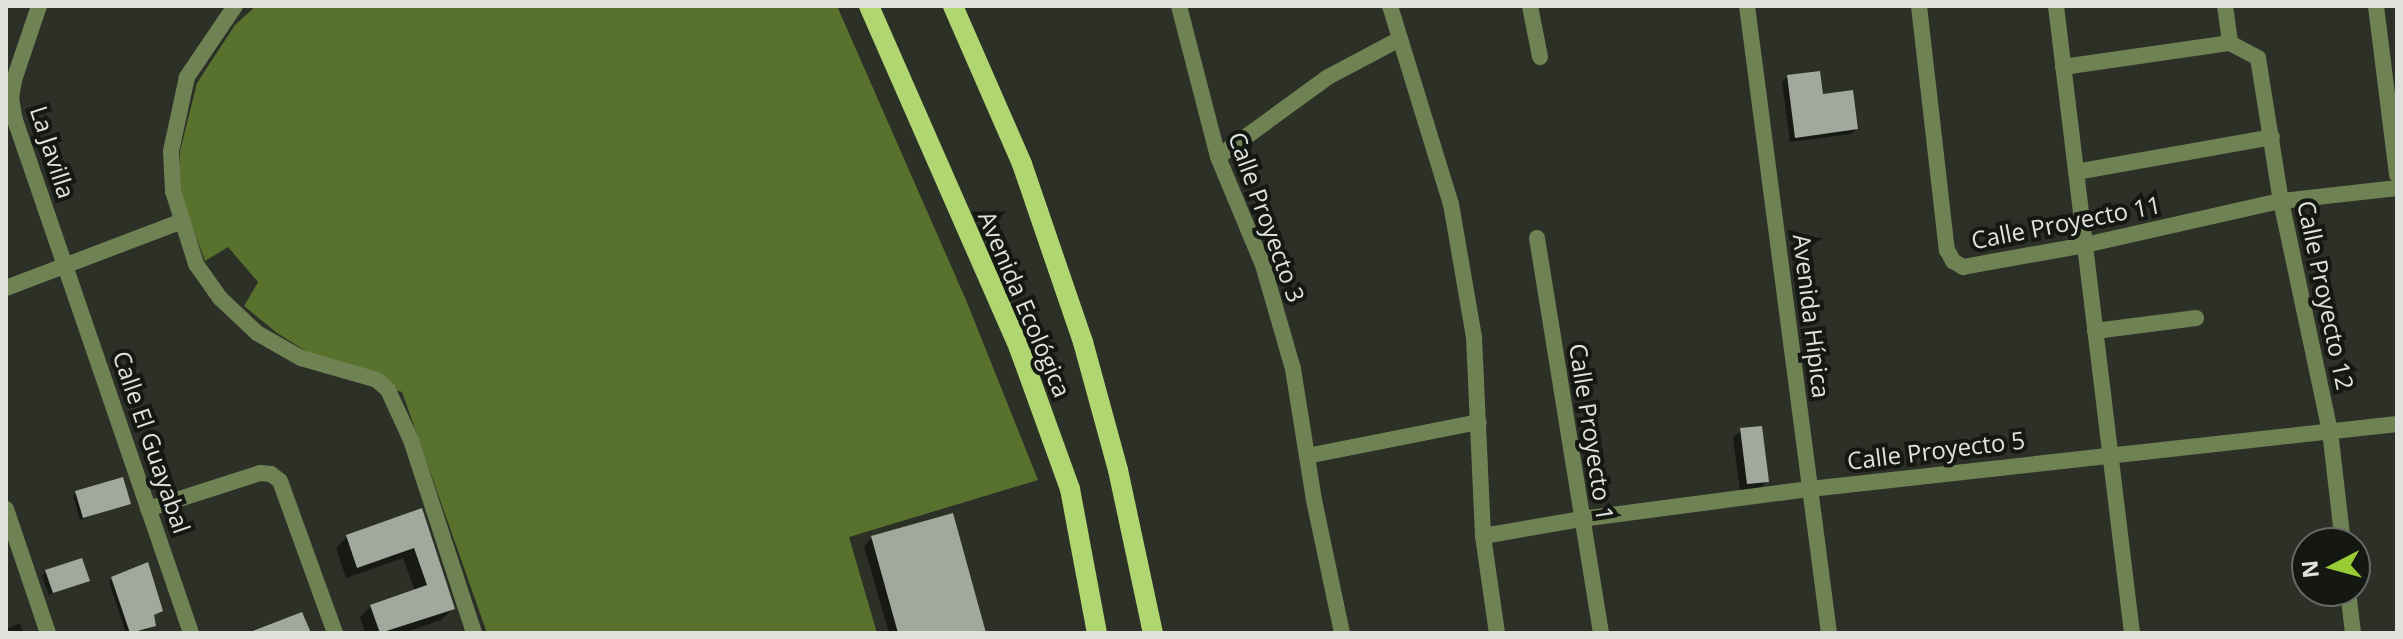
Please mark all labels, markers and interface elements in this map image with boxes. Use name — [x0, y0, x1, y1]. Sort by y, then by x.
street label: La Javilla — [25, 102, 81, 202]
street label: Calle Proyecto 3 — [1223, 128, 1311, 306]
street label: Calle Proyecto 11 — [1969, 189, 2163, 255]
street label: Calle Proyecto 12 — [2292, 198, 2360, 392]
street label: Avenida Ecológica — [973, 207, 1077, 401]
street label: Avenida Hípica — [1788, 232, 1836, 400]
street label: Calle Proyecto 1 — [1564, 341, 1620, 523]
street label: Calle El Guayabal — [107, 347, 197, 537]
street label: Calle Proyecto 5 — [1845, 425, 2027, 475]
north arrow — [2291, 527, 2371, 607]
text: N — [2293, 559, 2325, 580]

